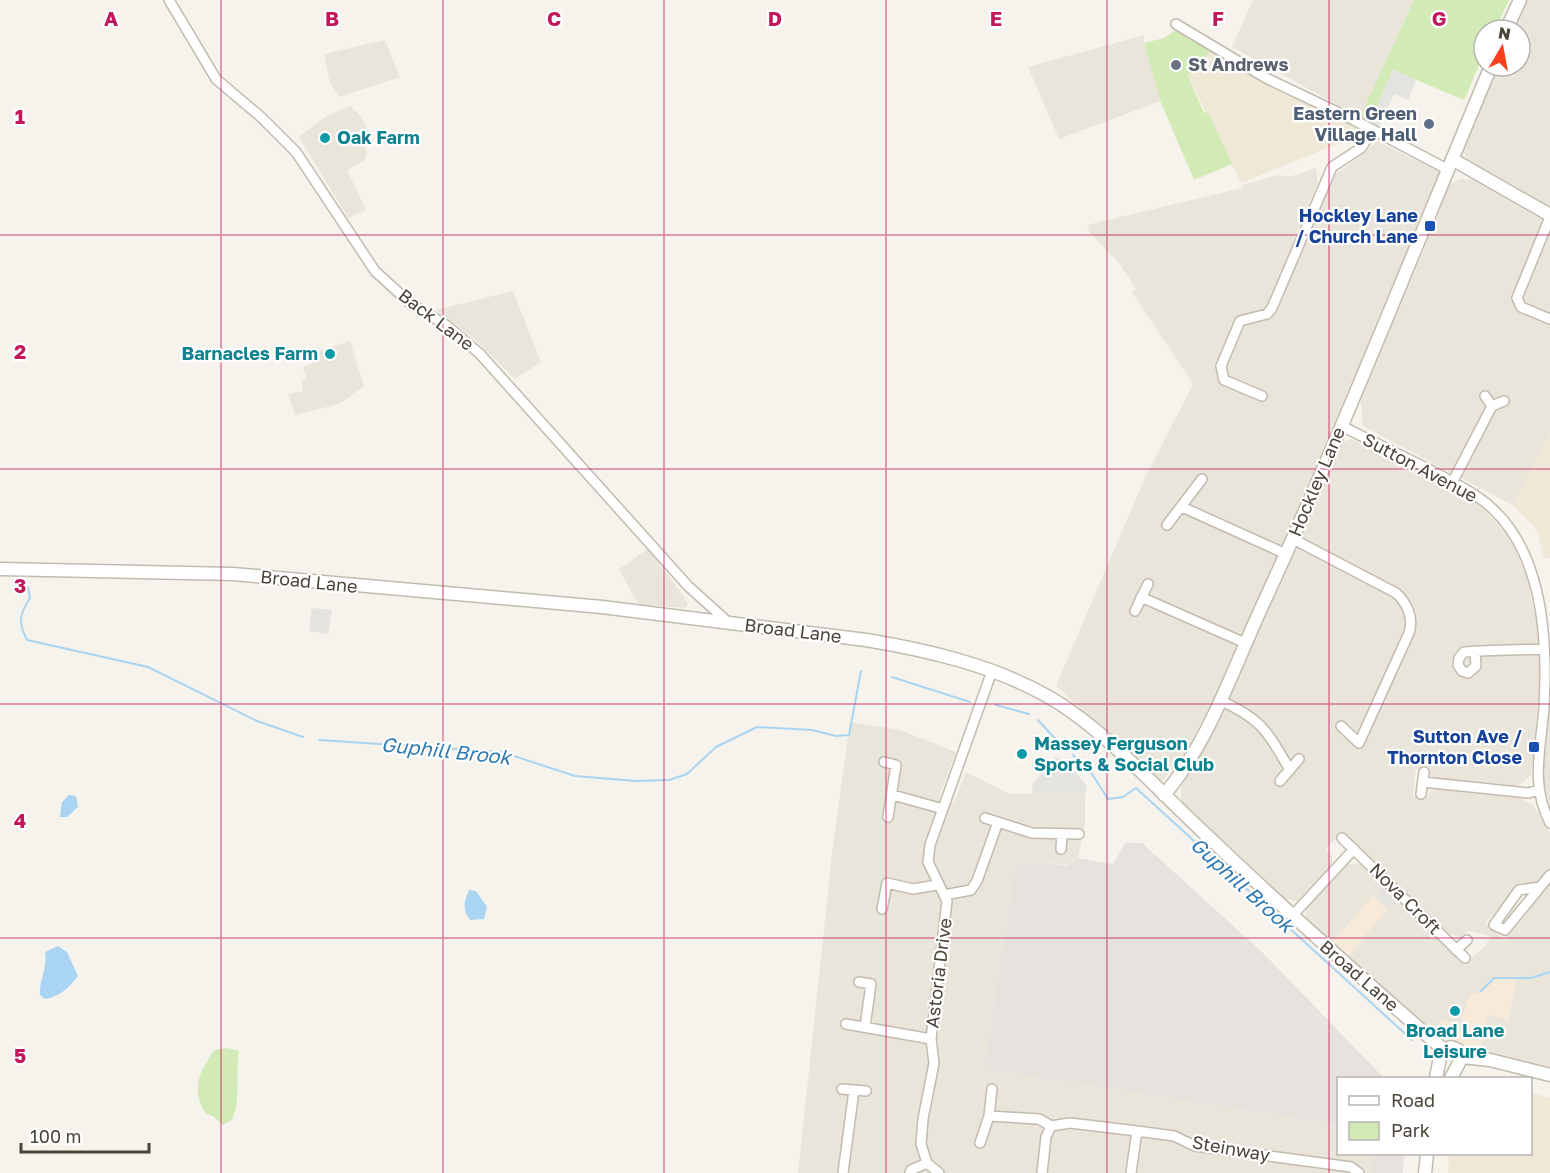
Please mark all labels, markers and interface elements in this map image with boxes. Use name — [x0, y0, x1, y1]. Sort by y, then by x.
text: A — [104, 6, 118, 30]
text: B — [325, 6, 339, 30]
text: C — [547, 6, 561, 30]
text: D — [768, 6, 782, 30]
text: E — [990, 6, 1002, 30]
text: F — [1212, 6, 1224, 30]
text: G — [1432, 6, 1446, 30]
north arrow — [1472, 18, 1532, 78]
text: N — [1497, 22, 1512, 44]
place label: St Andrews — [1188, 53, 1289, 75]
marker: St Andrews — [1169, 58, 1183, 72]
place label: Eastern Green Village Hall — [1293, 102, 1417, 145]
text: 1 — [15, 104, 25, 128]
marker: Eastern Green Village Hall — [1422, 117, 1436, 131]
place label: Oak Farm — [337, 126, 420, 148]
marker: Oak Farm — [318, 131, 332, 145]
place label: Hockley Lane / Church Lane — [1296, 204, 1418, 247]
marker: Hockley Lane / Church Lane — [1423, 219, 1437, 233]
street label: Back Lane — [395, 284, 479, 355]
text: 2 — [14, 339, 26, 363]
place label: Barnacles Farm — [181, 342, 318, 364]
marker: Barnacles Farm — [323, 347, 337, 361]
street label: Hockley Lane — [1283, 424, 1349, 540]
street label: Sutton Avenue — [1359, 428, 1482, 507]
street label: Broad Lane — [259, 565, 359, 597]
text: 3 — [14, 573, 26, 597]
street label: Broad Lane — [743, 613, 843, 647]
place label: Sutton Ave / Thornton Close — [1387, 725, 1522, 768]
water label: Guphill Brook — [380, 731, 515, 769]
place label: Massey Ferguson Sports & Social Club — [1034, 732, 1214, 775]
marker: Sutton Ave / Thornton Close — [1527, 740, 1541, 754]
marker: Massey Ferguson Sports & Social Club — [1015, 747, 1029, 761]
text: 4 — [14, 808, 26, 832]
water label: Guphill Brook — [1186, 832, 1301, 939]
street label: Nova Croft — [1365, 858, 1446, 939]
street label: Astoria Drive — [920, 917, 956, 1029]
street label: Broad Lane — [1316, 935, 1404, 1016]
marker: Broad Lane Leisure — [1448, 1004, 1462, 1018]
place label: Broad Lane Leisure — [1406, 1019, 1505, 1062]
text: 5 — [14, 1043, 26, 1067]
legend — [1337, 1077, 1532, 1155]
text: Road — [1391, 1089, 1435, 1111]
scale bar — [21, 1116, 148, 1154]
text: Park — [1391, 1119, 1430, 1141]
text: 100 m — [30, 1125, 81, 1147]
street label: Steinway — [1191, 1130, 1272, 1166]

